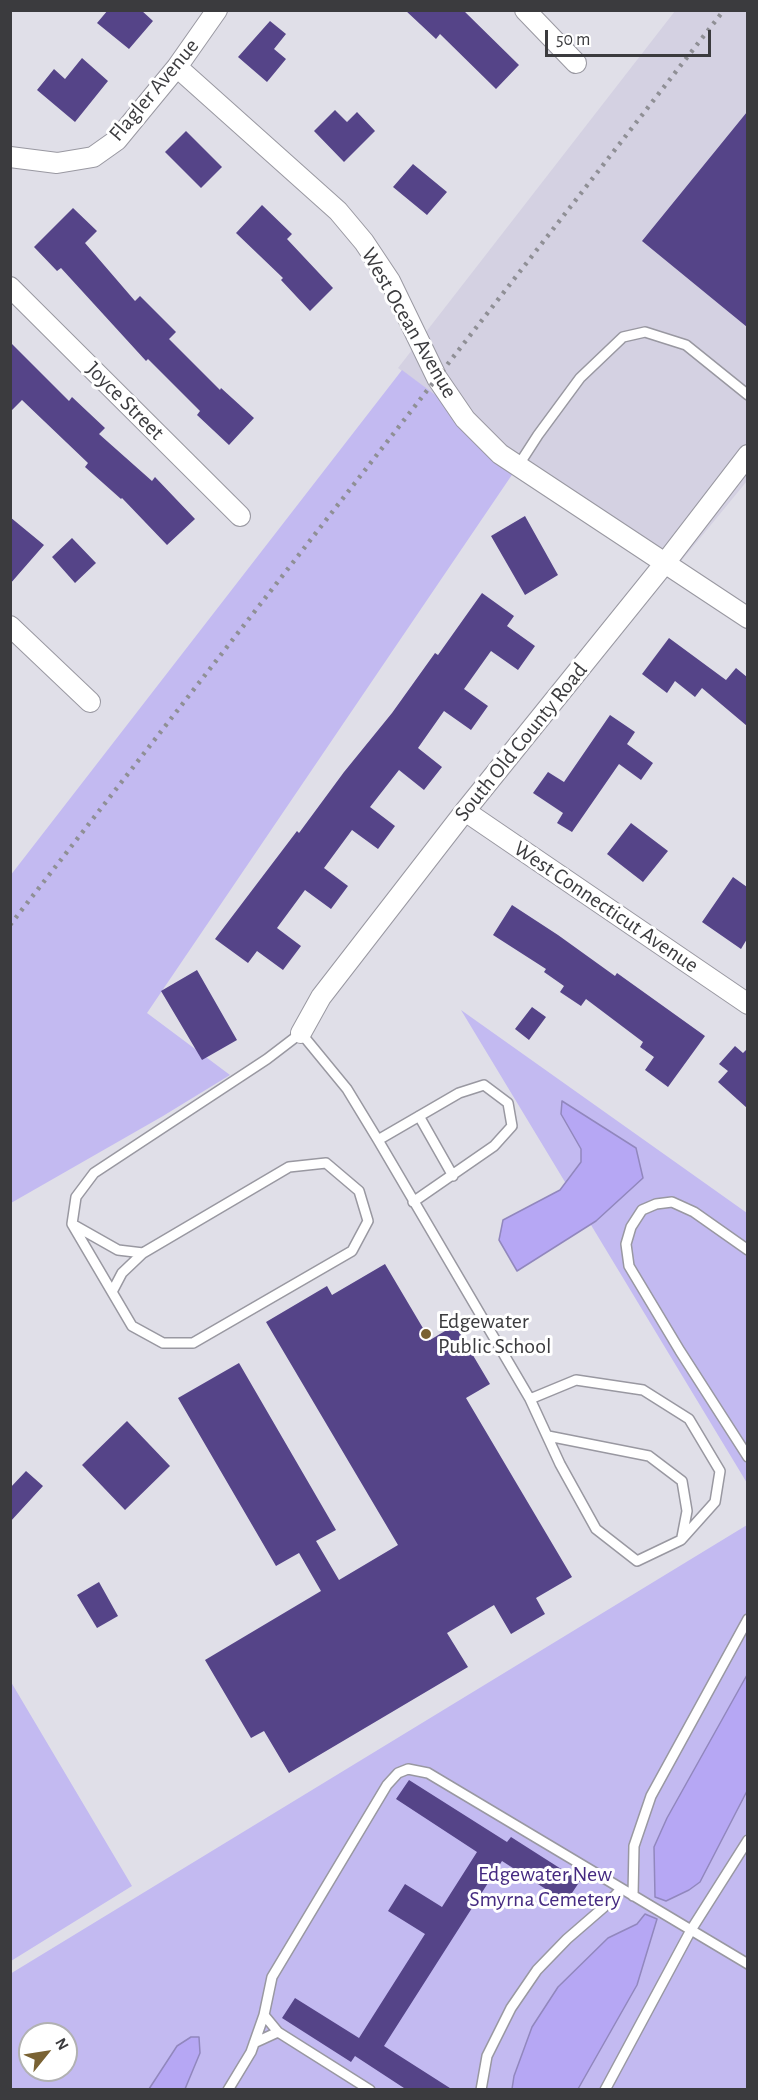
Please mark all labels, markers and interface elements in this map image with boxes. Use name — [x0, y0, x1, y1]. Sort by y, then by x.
scale bar — [548, 18, 714, 56]
text: 50 m — [556, 31, 590, 49]
street label: Flagler Avenue — [103, 33, 205, 147]
street label: West Ocean Avenue — [355, 243, 463, 403]
street label: Joyce Street — [80, 356, 170, 446]
street label: South Old County Road — [449, 657, 593, 827]
street label: West Connecticut Avenue — [509, 835, 703, 979]
place label: Edgewater Public School — [438, 1308, 551, 1360]
marker: Edgewater Public School — [419, 1327, 433, 1341]
park label: Edgewater New Smyrna Cemetery — [469, 1861, 621, 1912]
north arrow — [18, 2022, 78, 2082]
text: N — [52, 2035, 72, 2053]

